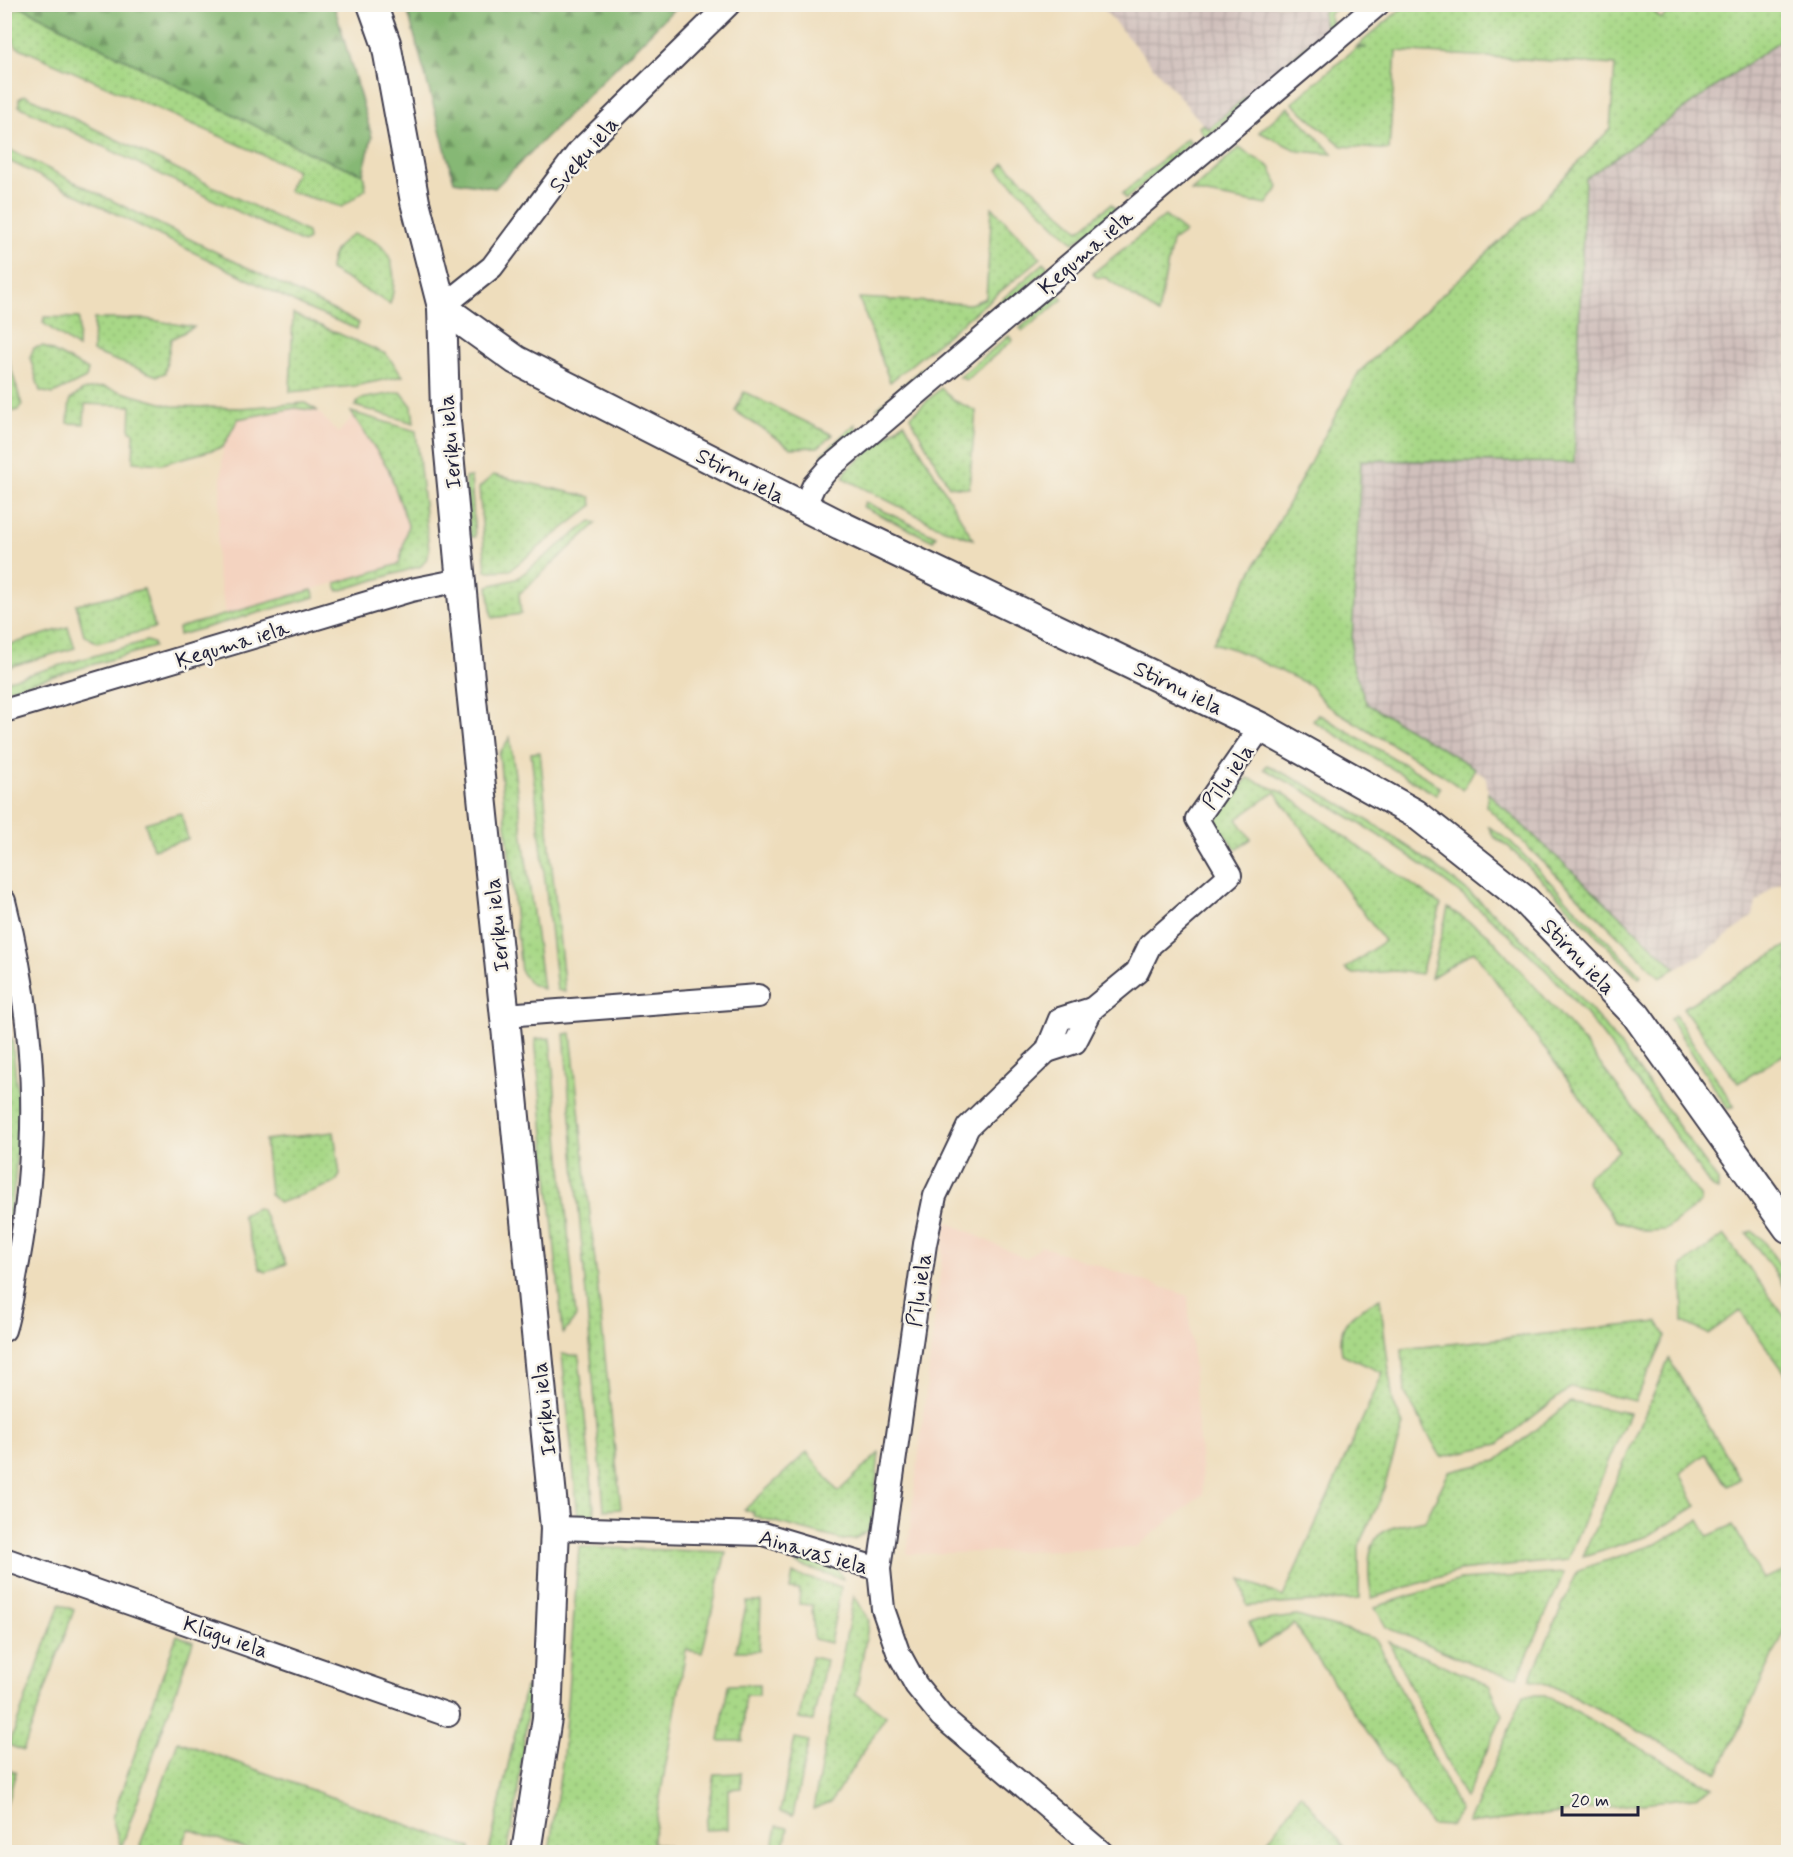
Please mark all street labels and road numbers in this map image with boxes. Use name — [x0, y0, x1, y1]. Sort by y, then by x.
street label: Sveķu iela — [543, 111, 626, 200]
street label: Ķeguma iela — [1033, 203, 1141, 302]
street label: Ieriķu iela — [433, 394, 469, 490]
street label: Stirnu iela — [691, 443, 789, 511]
street label: Ķeguma iela — [172, 614, 294, 676]
street label: Stirnu iela — [1129, 655, 1227, 722]
street label: Pīļu iela — [1196, 739, 1261, 815]
street label: Ieriķu iela — [479, 876, 517, 973]
street label: Stirnu iela — [1534, 913, 1621, 1002]
street label: Pīļu iela — [901, 1252, 939, 1329]
street label: Ieriķu iela — [526, 1360, 564, 1457]
street label: Ainavas iela — [755, 1524, 871, 1582]
street label: Klūgu iela — [179, 1610, 272, 1666]

